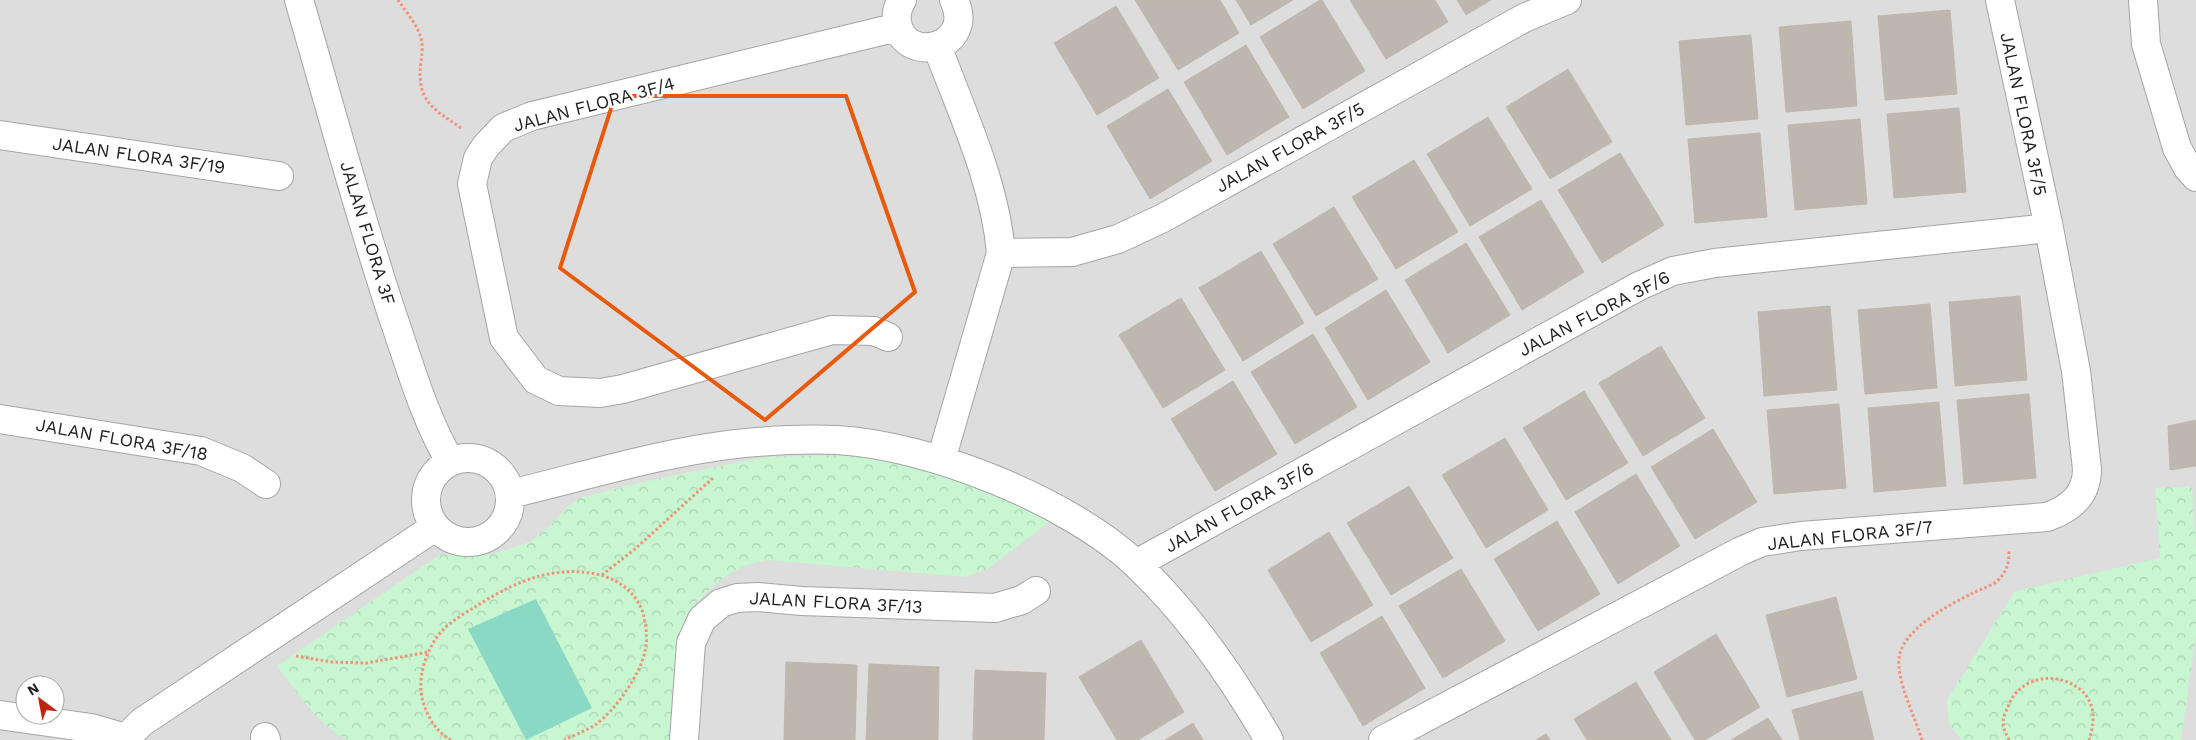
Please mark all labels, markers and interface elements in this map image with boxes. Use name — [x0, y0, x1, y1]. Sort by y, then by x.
street label: JALAN FLORA 3F/5 — [1996, 30, 2052, 198]
street label: JALAN FLORA 3F/4 — [511, 72, 677, 136]
street label: JALAN FLORA 3F/5 — [1212, 97, 1368, 197]
street label: JALAN FLORA 3F/19 — [51, 132, 227, 178]
street label: JALAN FLORA 3F — [336, 159, 400, 307]
street label: JALAN FLORA 3F/6 — [1515, 266, 1673, 360]
street label: JALAN FLORA 3F/18 — [34, 414, 210, 464]
street label: JALAN FLORA 3F/6 — [1161, 457, 1317, 557]
street label: JALAN FLORA 3F/7 — [1766, 516, 1934, 554]
street label: JALAN FLORA 3F/13 — [749, 587, 923, 617]
north arrow — [15, 675, 65, 725]
text: N — [24, 679, 42, 699]

